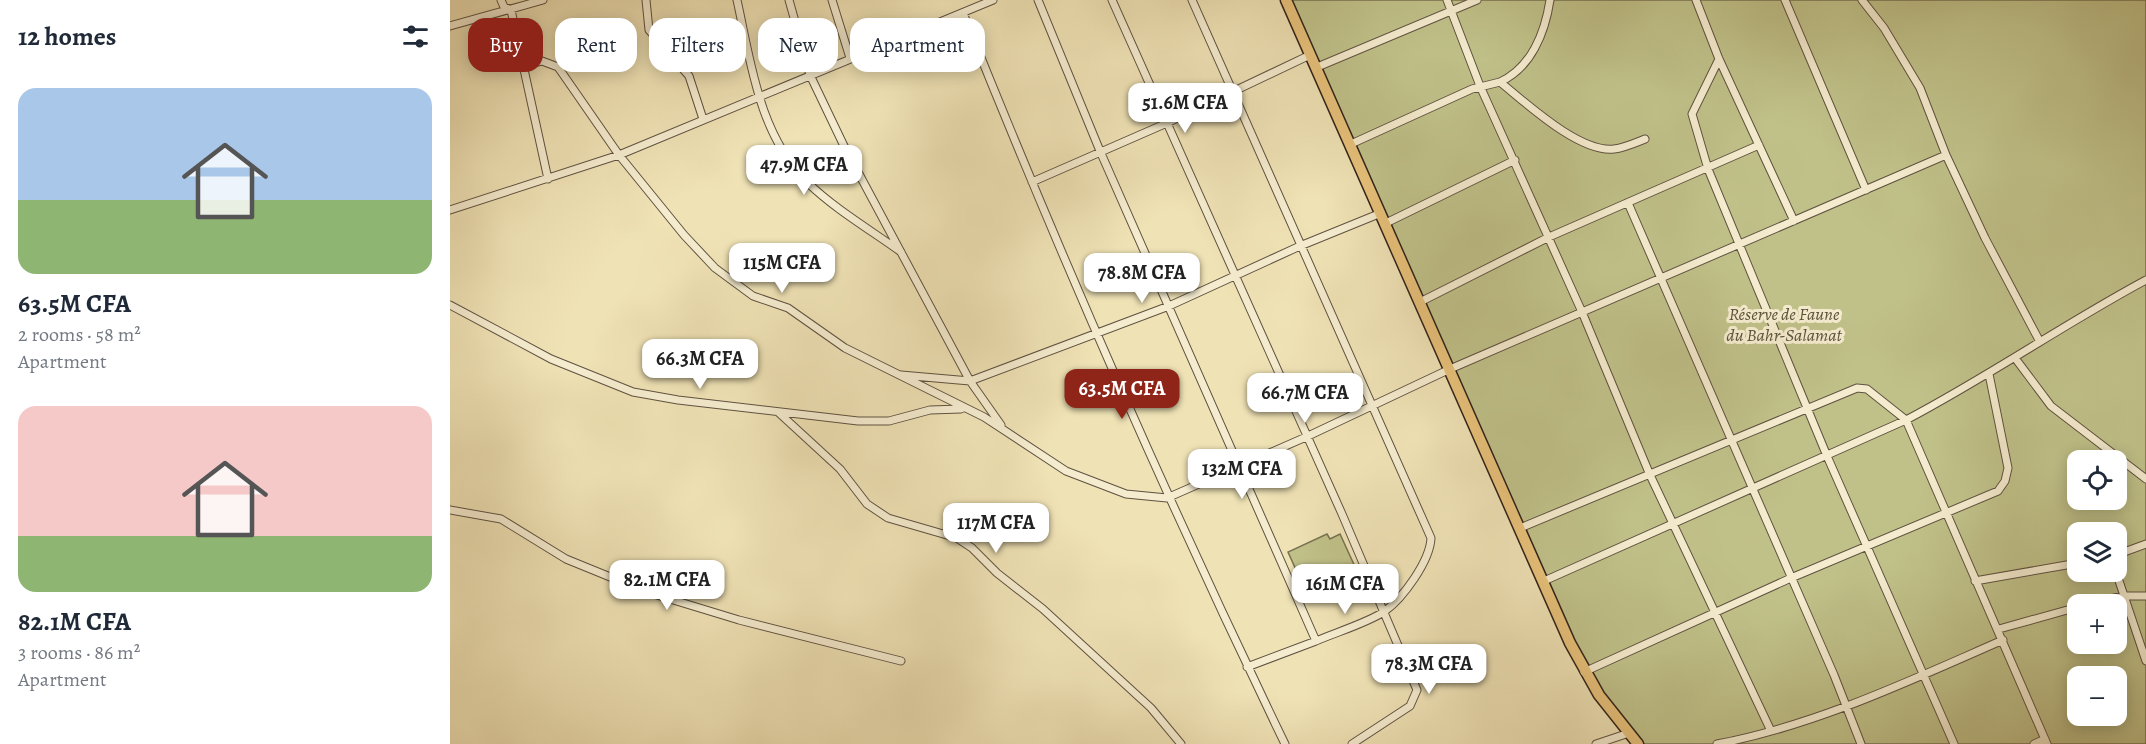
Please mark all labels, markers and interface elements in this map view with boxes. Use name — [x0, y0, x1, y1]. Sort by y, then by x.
chip: Buy — [468, 18, 543, 72]
chip: Rent — [555, 18, 637, 72]
chip: Filters — [649, 18, 746, 72]
chip: New — [758, 18, 838, 72]
chip: Apartment — [850, 18, 985, 72]
text: 12 homes — [18, 19, 116, 54]
icon: filters — [399, 20, 432, 53]
pin: 51.6M CFA — [1116, 83, 1254, 134]
text: 51.6M CFA — [1142, 89, 1228, 116]
icon: home — [171, 127, 279, 235]
pin: 47.9M CFA — [735, 145, 873, 196]
text: 47.9M CFA — [760, 151, 848, 178]
pin: 115M CFA — [720, 243, 844, 294]
text: 115M CFA — [743, 249, 821, 276]
pin: 78.8M CFA — [1073, 253, 1211, 304]
text: 78.8M CFA — [1098, 259, 1186, 286]
text: 63.5M CFA — [18, 286, 131, 321]
park label: Réserve de Faune du Bahr-Salamat — [1726, 302, 1843, 347]
text: 2 rooms · 58 m² — [18, 321, 141, 348]
pin: 66.3M CFA — [631, 339, 769, 390]
text: 66.3M CFA — [656, 345, 744, 372]
text: Apartment — [18, 348, 107, 375]
pin: 63.5M CFA — [1053, 369, 1191, 420]
pin: 66.7M CFA — [1236, 373, 1374, 424]
text: 63.5M CFA — [1079, 375, 1166, 402]
text: 66.7M CFA — [1261, 379, 1349, 406]
icon: home — [171, 445, 279, 553]
pin: 132M CFA — [1180, 449, 1304, 500]
map controls — [2067, 450, 2127, 726]
button: locate — [2067, 450, 2127, 510]
text: 132M CFA — [1202, 455, 1282, 482]
pin: 117M CFA — [934, 503, 1058, 554]
text: 117M CFA — [957, 509, 1035, 536]
button: layers — [2067, 522, 2127, 582]
pin: 82.1M CFA — [598, 560, 736, 611]
pin: 161M CFA — [1283, 564, 1407, 615]
text: 82.1M CFA — [624, 566, 710, 593]
text: 161M CFA — [1306, 570, 1384, 597]
button: + — [2067, 594, 2127, 654]
text: 82.1M CFA — [18, 604, 131, 639]
text: 3 rooms · 86 m² — [18, 639, 140, 666]
pin: 78.3M CFA — [1360, 644, 1498, 695]
text: 78.3M CFA — [1385, 650, 1473, 677]
text: Apartment — [18, 666, 107, 693]
button: − — [2067, 666, 2127, 726]

